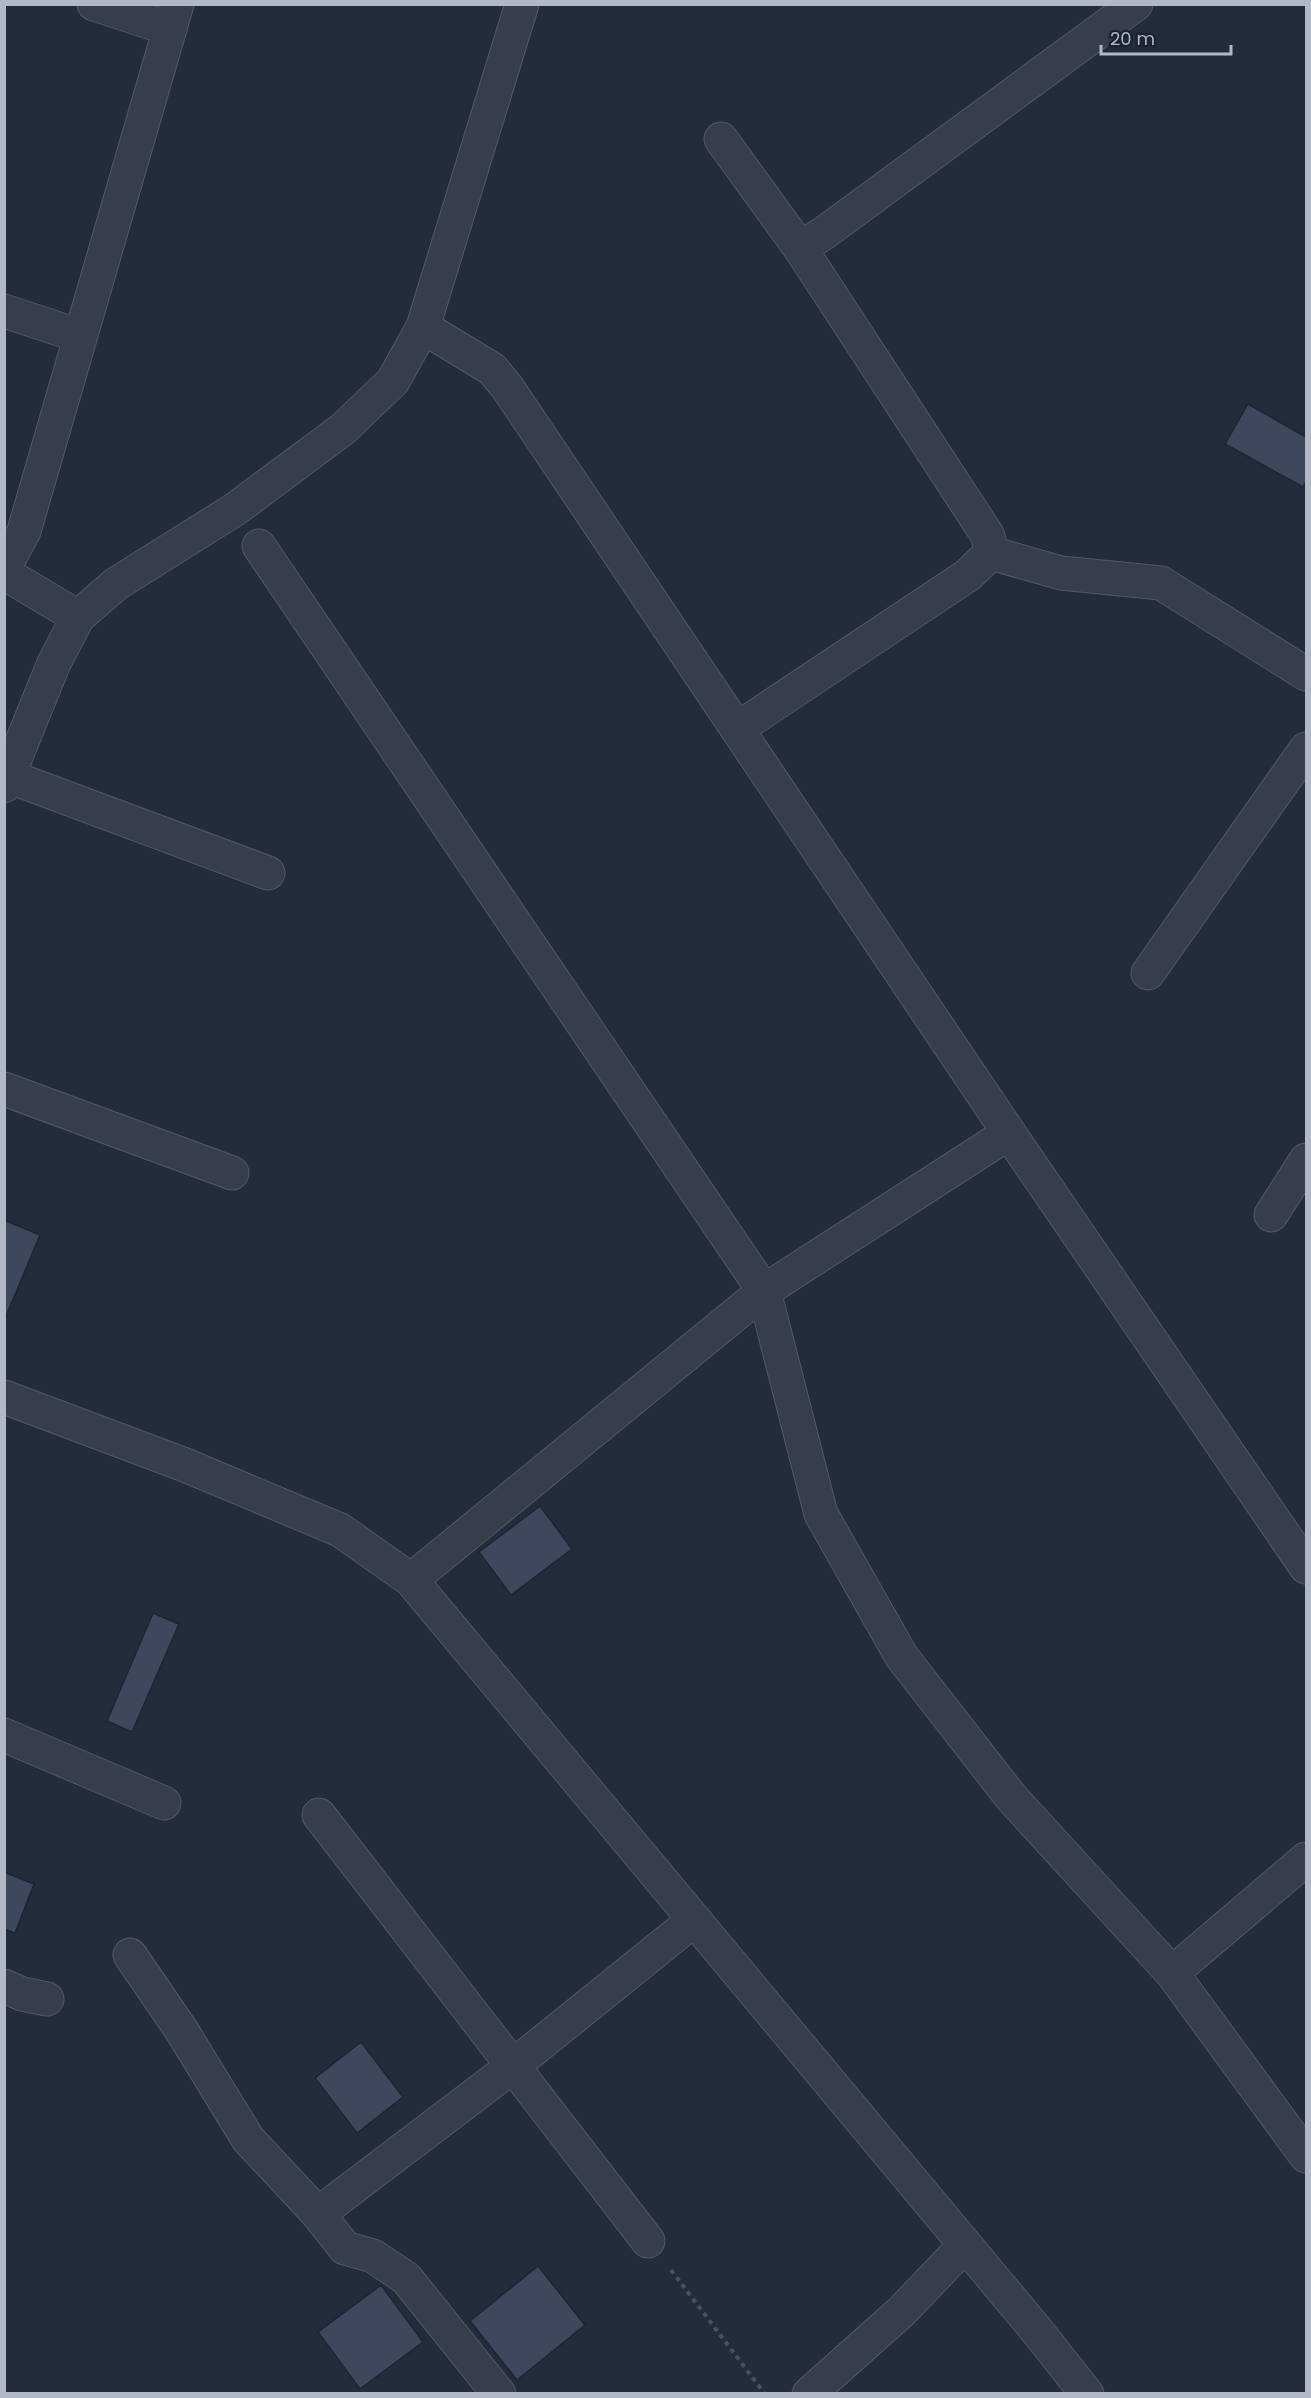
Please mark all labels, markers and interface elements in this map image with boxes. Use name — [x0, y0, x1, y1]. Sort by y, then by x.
scale bar — [1101, 18, 1232, 56]
text: 20 m — [1110, 26, 1155, 51]

